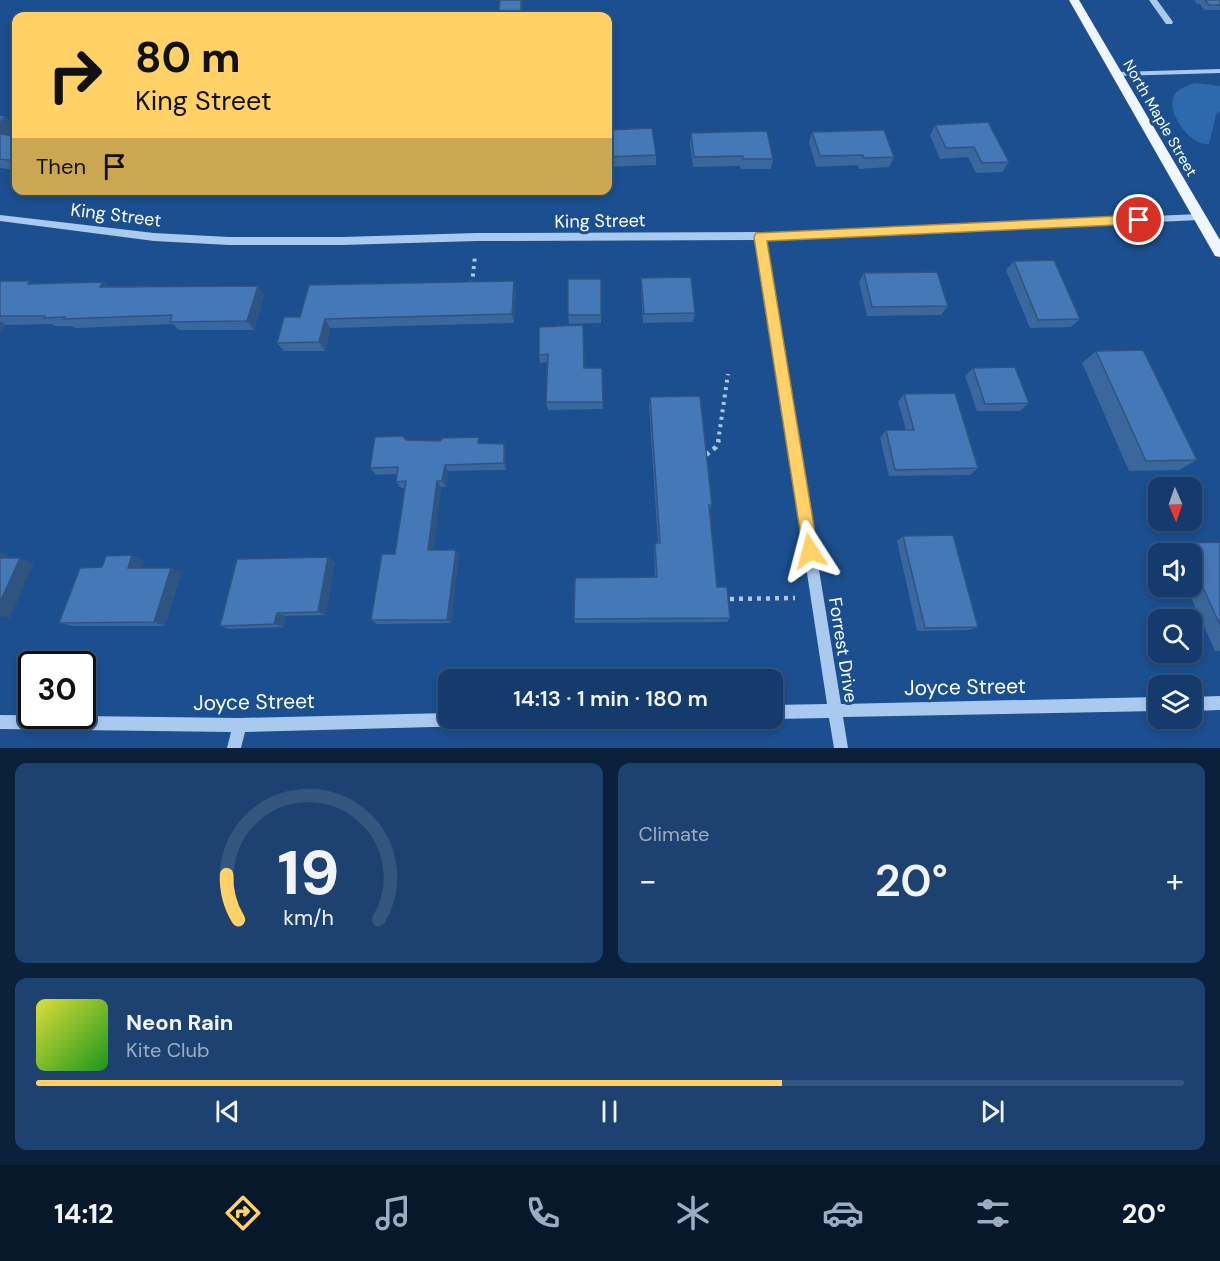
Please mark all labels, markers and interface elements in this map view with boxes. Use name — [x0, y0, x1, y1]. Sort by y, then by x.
text: 80 m — [135, 30, 241, 85]
icon: right — [36, 36, 114, 114]
street label: North Maple Street — [1118, 56, 1202, 180]
text: King Street — [135, 83, 272, 118]
icon: arrive — [98, 150, 131, 183]
text: Then — [36, 152, 86, 181]
pin — [1113, 194, 1164, 245]
street label: King Street — [69, 198, 163, 232]
icon: arrive — [1122, 203, 1155, 236]
street label: King Street — [554, 208, 646, 234]
north arrow — [1148, 477, 1202, 531]
map controls — [1148, 477, 1202, 729]
position arrow — [778, 519, 842, 583]
button: sound — [1148, 543, 1202, 597]
street label: Forrest Drive — [823, 596, 863, 704]
button: search — [1148, 609, 1202, 663]
speed limit sign: 30 — [18, 651, 96, 729]
street label: Joyce Street — [904, 672, 1026, 702]
button: layers — [1148, 675, 1202, 729]
text: 14:13 · 1 min · 180 m — [513, 684, 708, 713]
street label: Joyce Street — [193, 687, 315, 717]
text: Climate — [639, 821, 709, 847]
text: 19 — [278, 832, 340, 913]
text: 20° — [875, 851, 948, 910]
text: − — [639, 859, 657, 902]
text: + — [1166, 859, 1184, 902]
text: km/h — [283, 904, 334, 932]
text: Neon Rain — [126, 1008, 233, 1037]
text: Kite Club — [126, 1037, 210, 1063]
icon: previous — [211, 1095, 244, 1128]
icon: pause — [593, 1095, 626, 1128]
icon: next — [976, 1095, 1009, 1128]
icon: directions — [222, 1192, 264, 1234]
icon: music — [372, 1192, 414, 1234]
icon: phone — [522, 1192, 564, 1234]
icon: climate — [672, 1192, 714, 1234]
icon: car — [822, 1192, 864, 1234]
icon: filters — [972, 1192, 1014, 1234]
text: 14:12 — [54, 1196, 114, 1231]
text: 20° — [1122, 1196, 1166, 1231]

